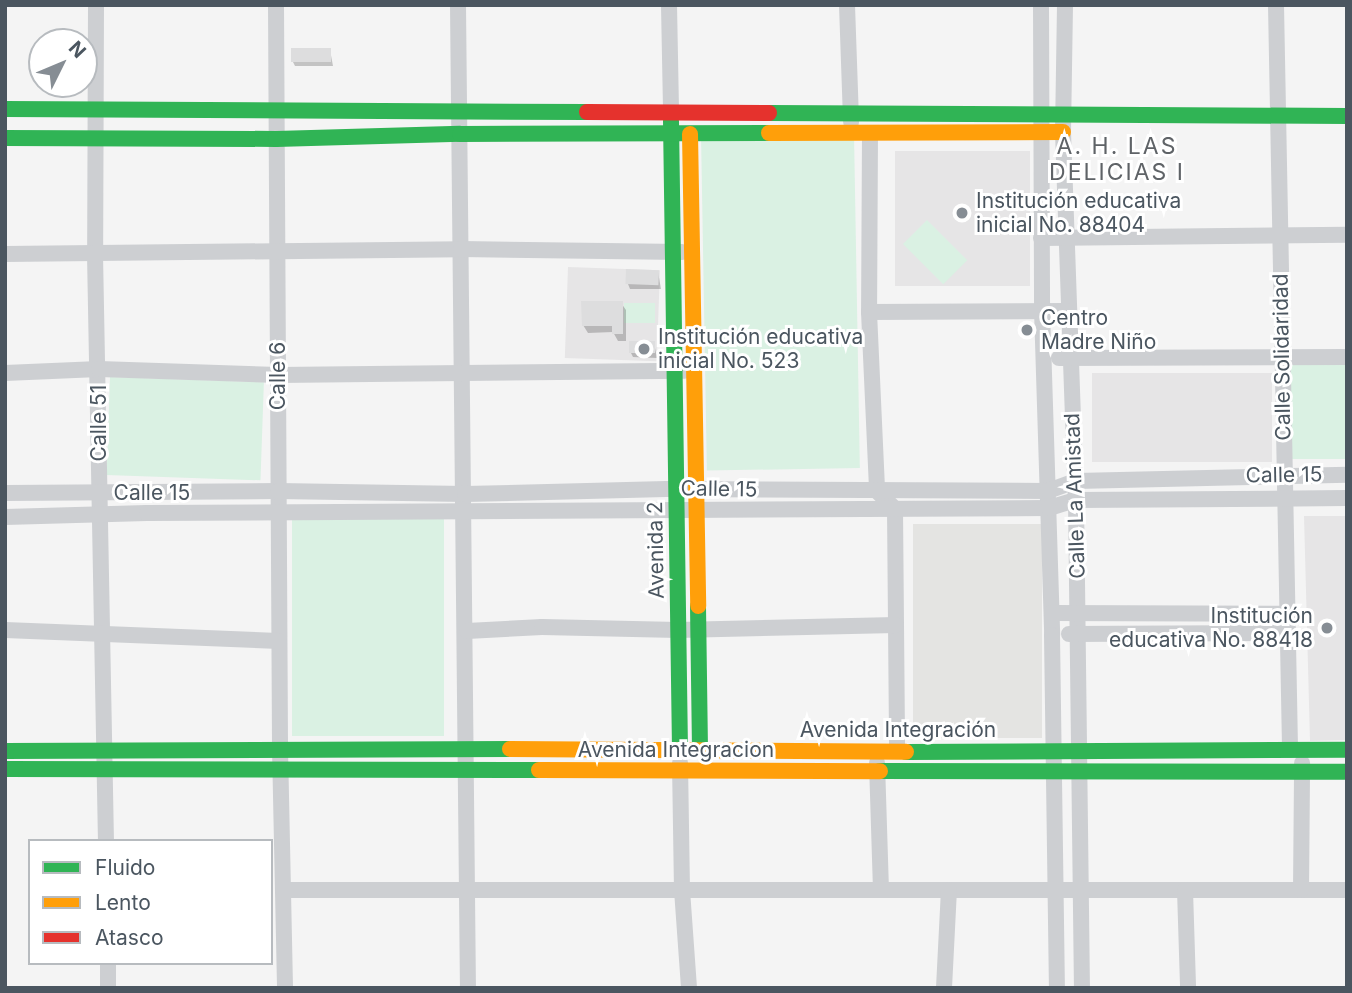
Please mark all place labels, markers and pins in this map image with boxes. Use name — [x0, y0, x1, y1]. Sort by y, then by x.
place label: Institución educativa inicial No. 88404 — [976, 188, 1181, 238]
marker: Institución educativa inicial No. 88404 — [954, 205, 970, 221]
place label: Centro Madre Niño — [1041, 305, 1156, 355]
marker: Centro Madre Niño — [1019, 322, 1035, 338]
place label: Institución educativa inicial No. 523 — [658, 324, 863, 374]
marker: Institución educativa inicial No. 523 — [636, 341, 652, 357]
place label: Institución educativa No. 88418 — [1109, 603, 1313, 653]
marker: Institución educativa No. 88418 — [1319, 620, 1335, 636]

